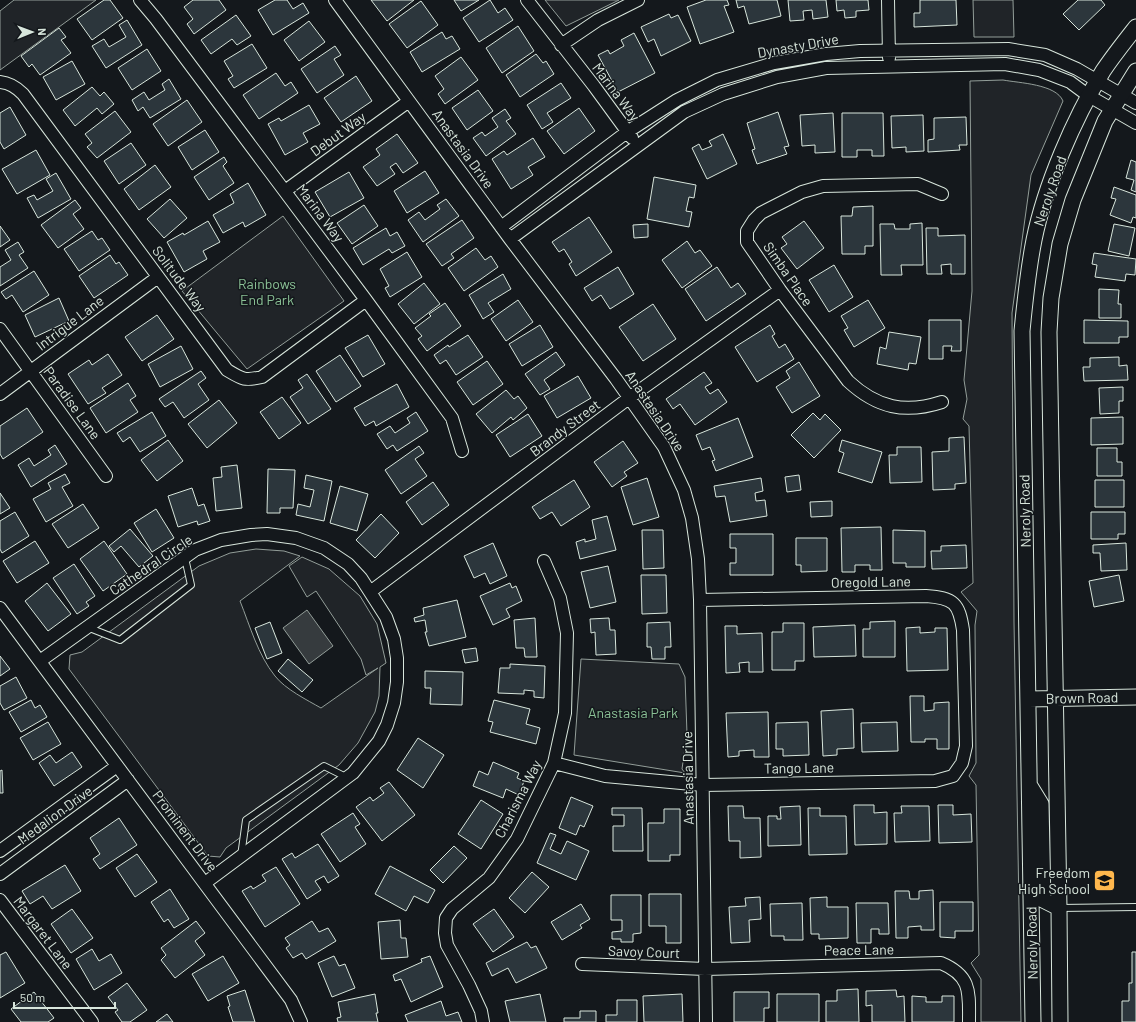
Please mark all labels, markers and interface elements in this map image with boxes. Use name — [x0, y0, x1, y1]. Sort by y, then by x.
north arrow — [12, 12, 52, 52]
text: N — [36, 28, 49, 36]
street label: Dynasty Drive — [756, 30, 840, 61]
street label: Marina Way — [589, 59, 644, 125]
street label: Anastasia Drive — [429, 106, 498, 192]
street label: Debut Way — [307, 108, 369, 159]
street label: Neroly Road — [1030, 154, 1069, 228]
street label: Marina Way — [293, 180, 348, 246]
street label: Simba Place — [760, 238, 817, 309]
street label: Solitude Way — [149, 242, 210, 315]
park label: Rainbows End Park — [238, 275, 296, 308]
street label: Intrigue Lane — [33, 292, 107, 354]
street label: Paradise Lane — [40, 363, 105, 442]
street label: Anastasia Drive — [622, 367, 689, 454]
street label: Brandy Street — [526, 396, 603, 460]
street label: Neroly Road — [1015, 474, 1034, 548]
street label: Cathedral Circle — [106, 531, 195, 599]
street label: Oregold Lane — [831, 572, 911, 591]
street label: Brown Road — [1046, 688, 1118, 707]
park label: Anastasia Park — [588, 704, 678, 721]
street label: Anastasia Drive — [678, 731, 697, 825]
street label: Charisma Way — [491, 756, 545, 841]
street label: Tango Lane — [764, 758, 834, 777]
street label: Medalion Drive — [14, 782, 95, 847]
street label: Prominent Drive — [149, 787, 222, 875]
place label: Freedom High School — [1018, 864, 1090, 897]
school or university icon: Freedom High School — [1092, 868, 1118, 894]
street label: Margaret Lane — [10, 893, 76, 973]
street label: Neroly Road — [1022, 906, 1041, 980]
street label: Peace Lane — [824, 940, 894, 959]
street label: Savoy Court — [608, 942, 680, 961]
scale bar — [14, 984, 115, 1010]
text: 50 m — [20, 990, 45, 1004]

